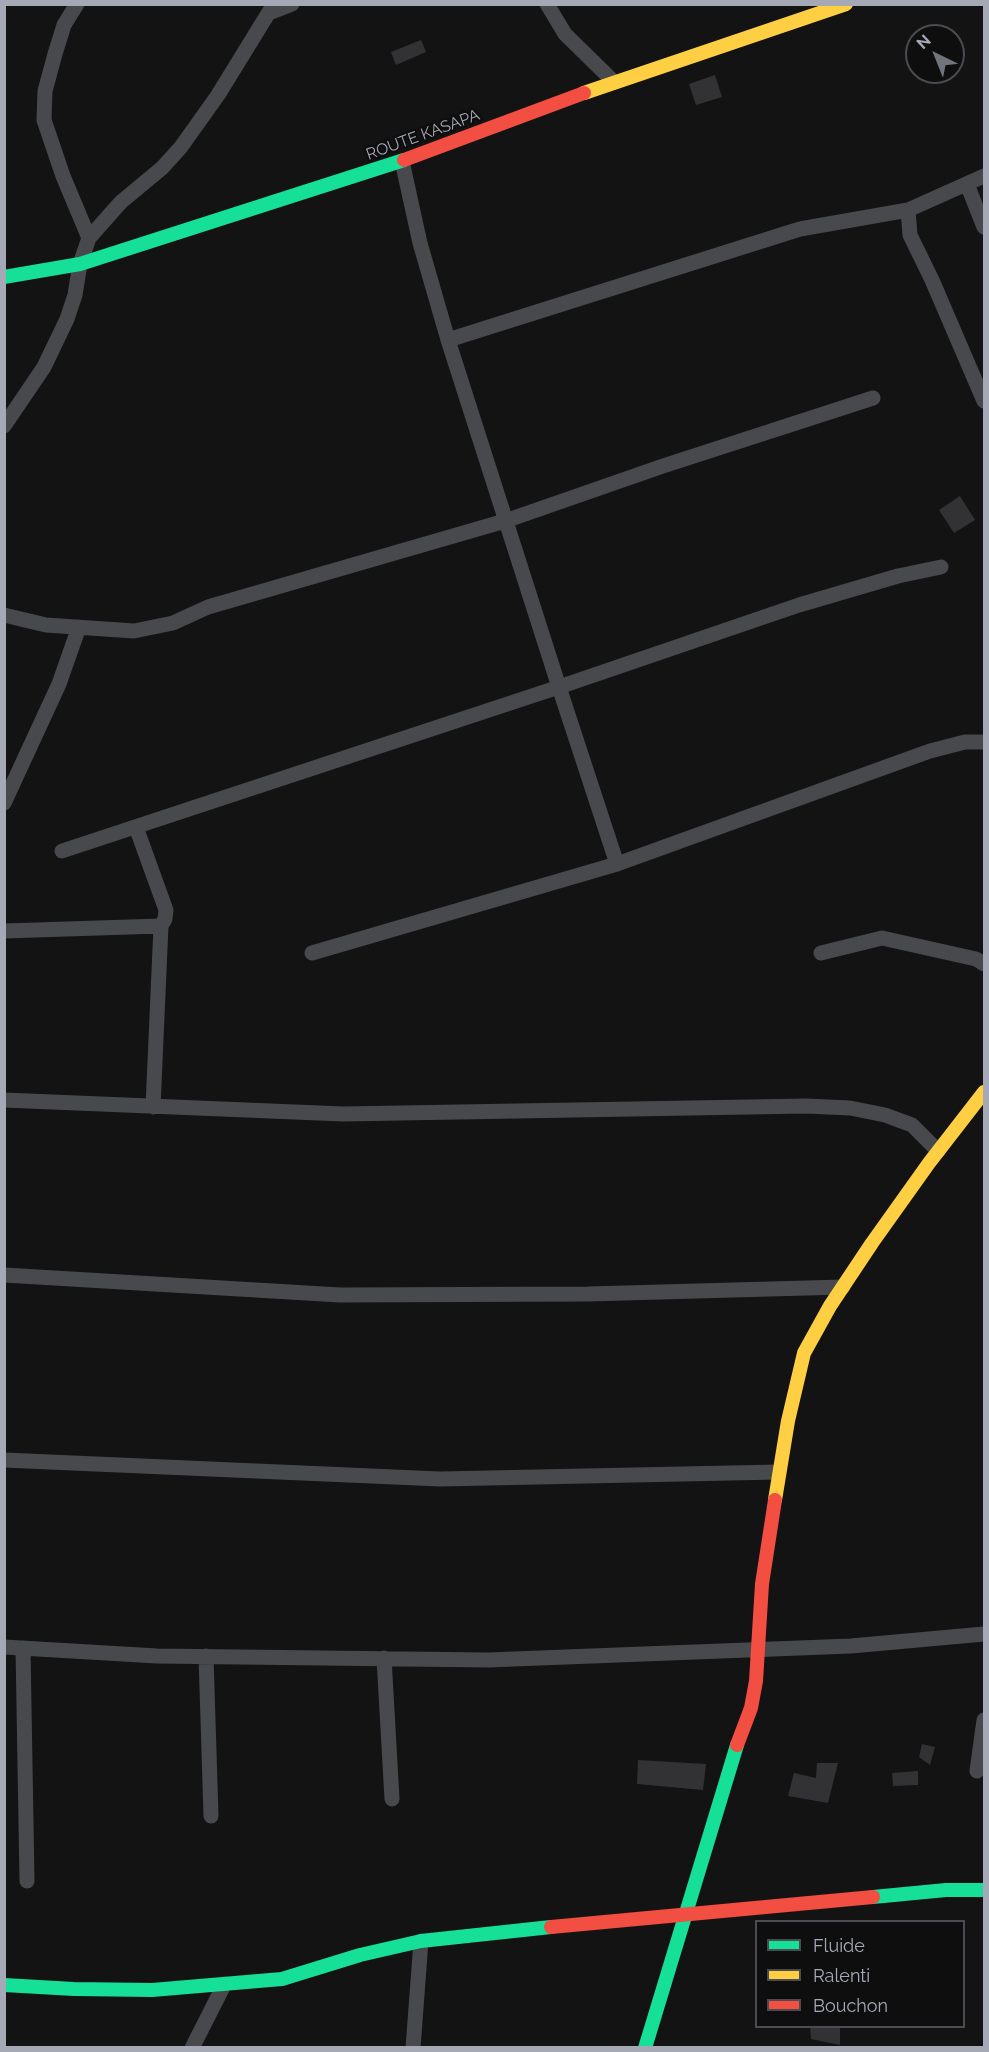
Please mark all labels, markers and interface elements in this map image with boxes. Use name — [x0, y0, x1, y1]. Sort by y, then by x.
north arrow — [905, 24, 965, 84]
text: N — [913, 31, 935, 53]
street label: ROUTE KASAPA — [364, 106, 482, 164]
legend — [755, 1920, 965, 2028]
text: Fluide — [813, 1935, 865, 1956]
text: Ralenti — [813, 1965, 870, 1986]
text: Bouchon — [813, 1995, 888, 2016]

